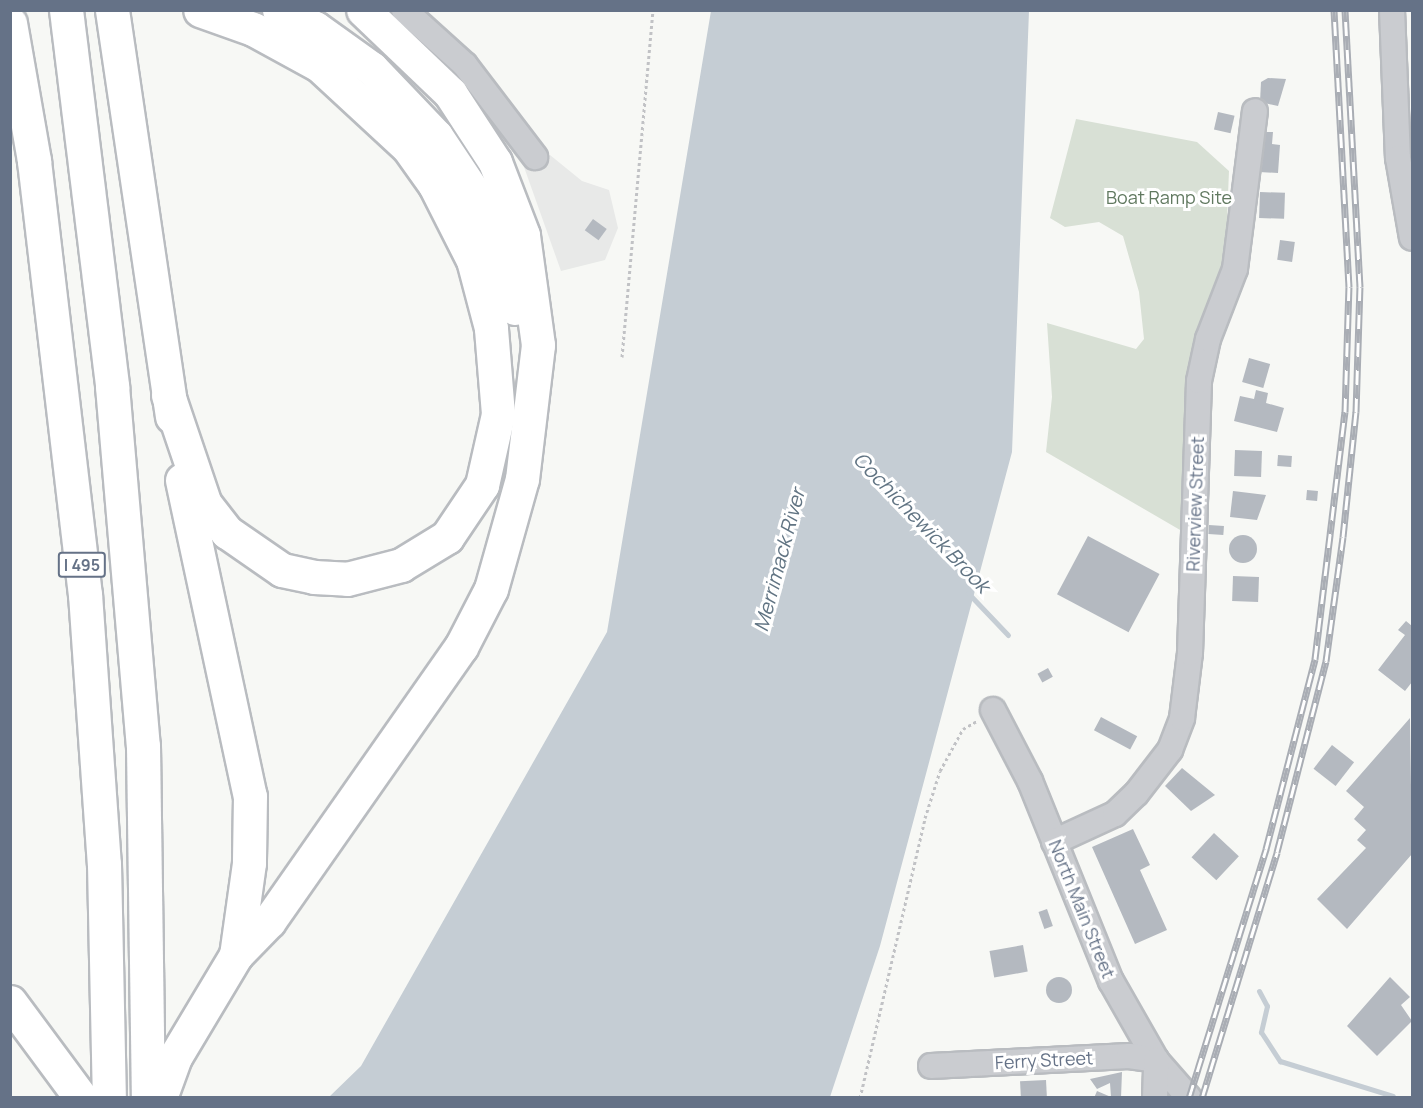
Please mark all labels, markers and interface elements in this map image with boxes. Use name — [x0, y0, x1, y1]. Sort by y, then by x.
park label: Boat Ramp Site — [1106, 186, 1232, 208]
street label: Riverview Street — [1182, 436, 1208, 572]
water label: Cochichewick Brook — [849, 447, 995, 597]
water label: Merrimack River — [748, 486, 810, 634]
road number: I 495 — [56, 552, 107, 578]
street label: North Main Street — [1044, 837, 1120, 981]
street label: Ferry Street — [994, 1047, 1094, 1073]

